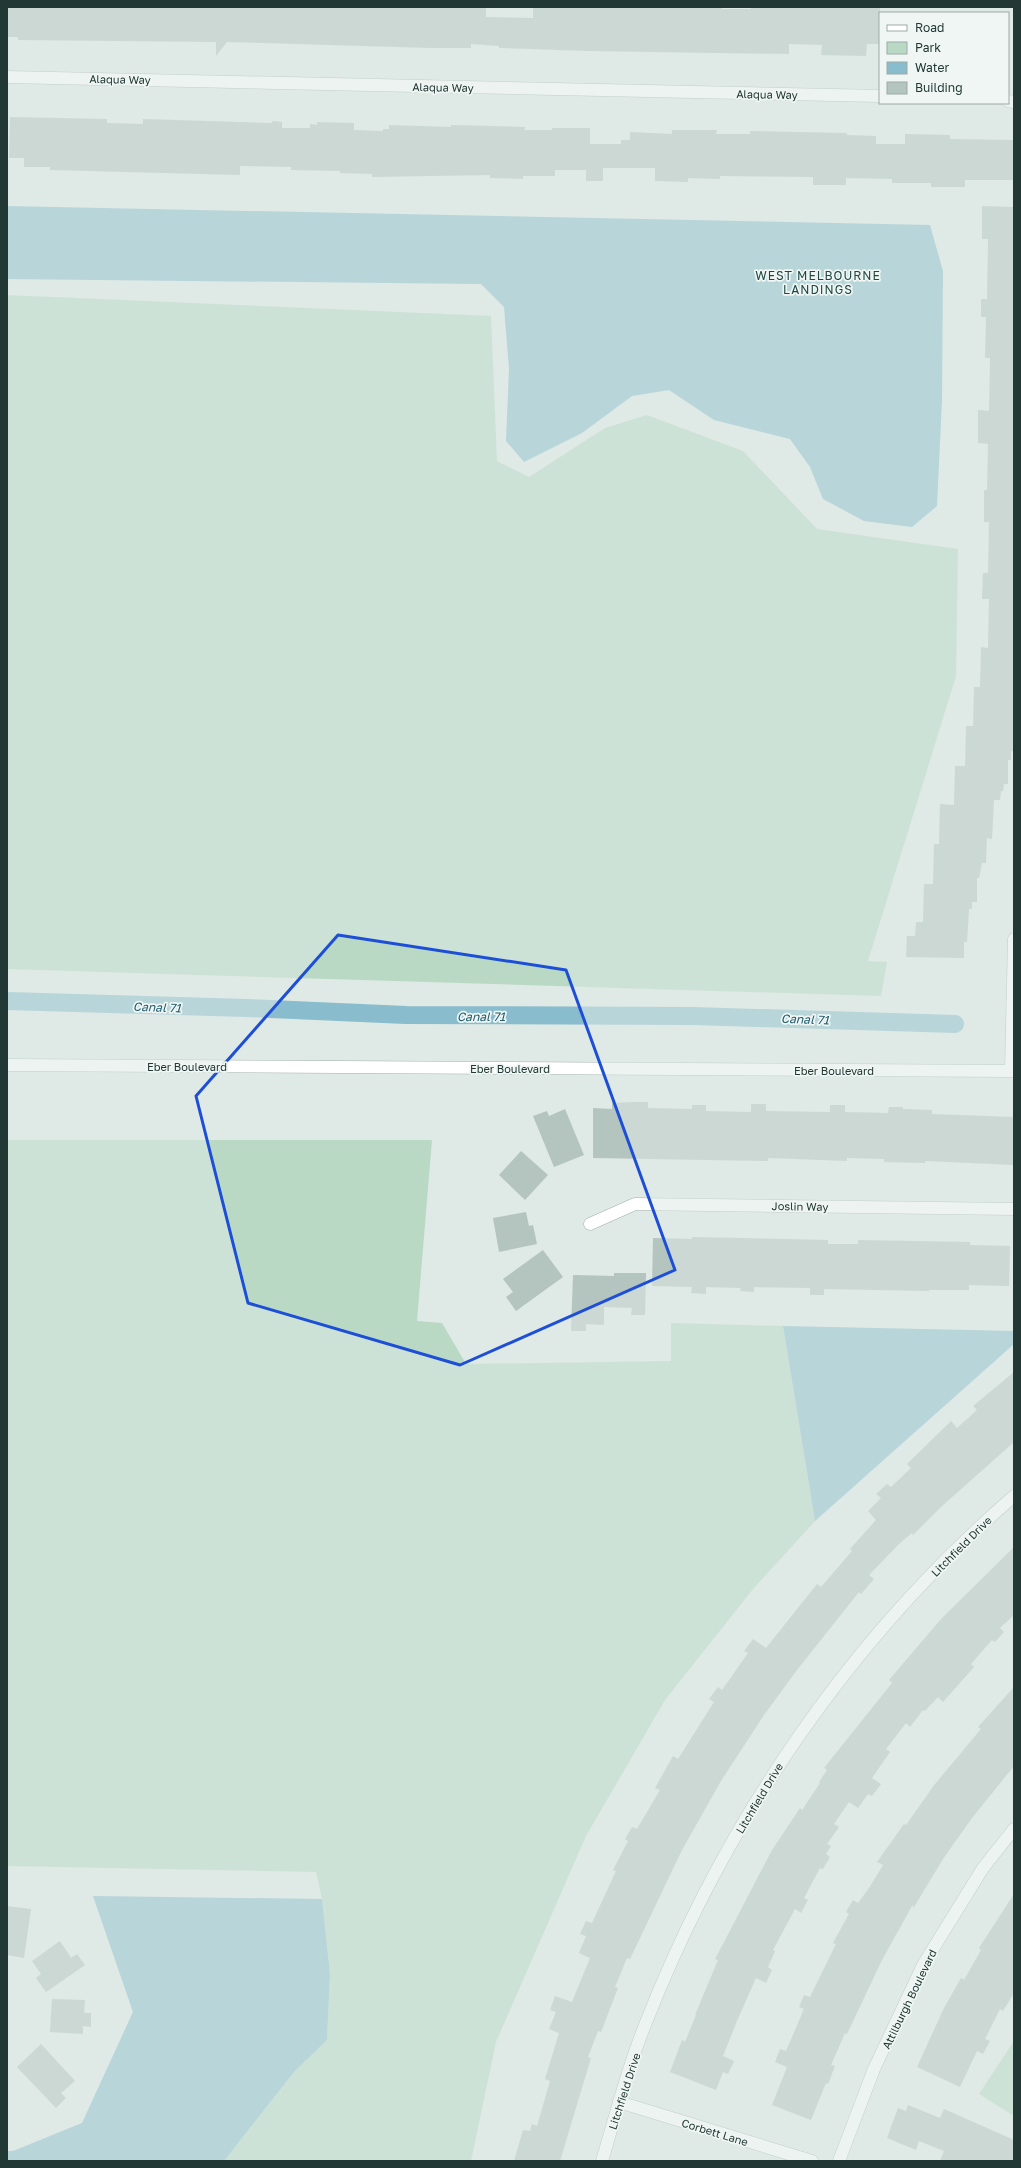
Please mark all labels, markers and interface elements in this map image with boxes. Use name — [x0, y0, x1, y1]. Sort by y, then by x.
legend — [879, 12, 1009, 104]
text: Road — [915, 20, 944, 35]
text: Park — [915, 40, 941, 55]
text: Water — [915, 60, 949, 75]
street label: Alaqua Way — [89, 72, 151, 86]
street label: Alaqua Way — [412, 80, 474, 94]
text: Building — [915, 80, 963, 95]
street label: Alaqua Way — [736, 87, 798, 101]
district label: WEST MELBOURNE LANDINGS — [755, 268, 881, 297]
water label: Canal 71 — [133, 999, 181, 1015]
water label: Canal 71 — [457, 1009, 505, 1024]
water label: Canal 71 — [781, 1011, 829, 1027]
street label: Eber Boulevard — [147, 1060, 227, 1073]
street label: Eber Boulevard — [470, 1062, 550, 1075]
street label: Eber Boulevard — [794, 1064, 874, 1077]
street label: Joslin Way — [771, 1199, 829, 1213]
street label: Litchfield Drive — [928, 1513, 994, 1579]
street label: Litchfield Drive — [733, 1760, 785, 1836]
street label: Attilburgh Boulevard — [879, 1947, 939, 2051]
street label: Litchfield Drive — [605, 2051, 643, 2131]
street label: Corbett Lane — [680, 2116, 750, 2148]

